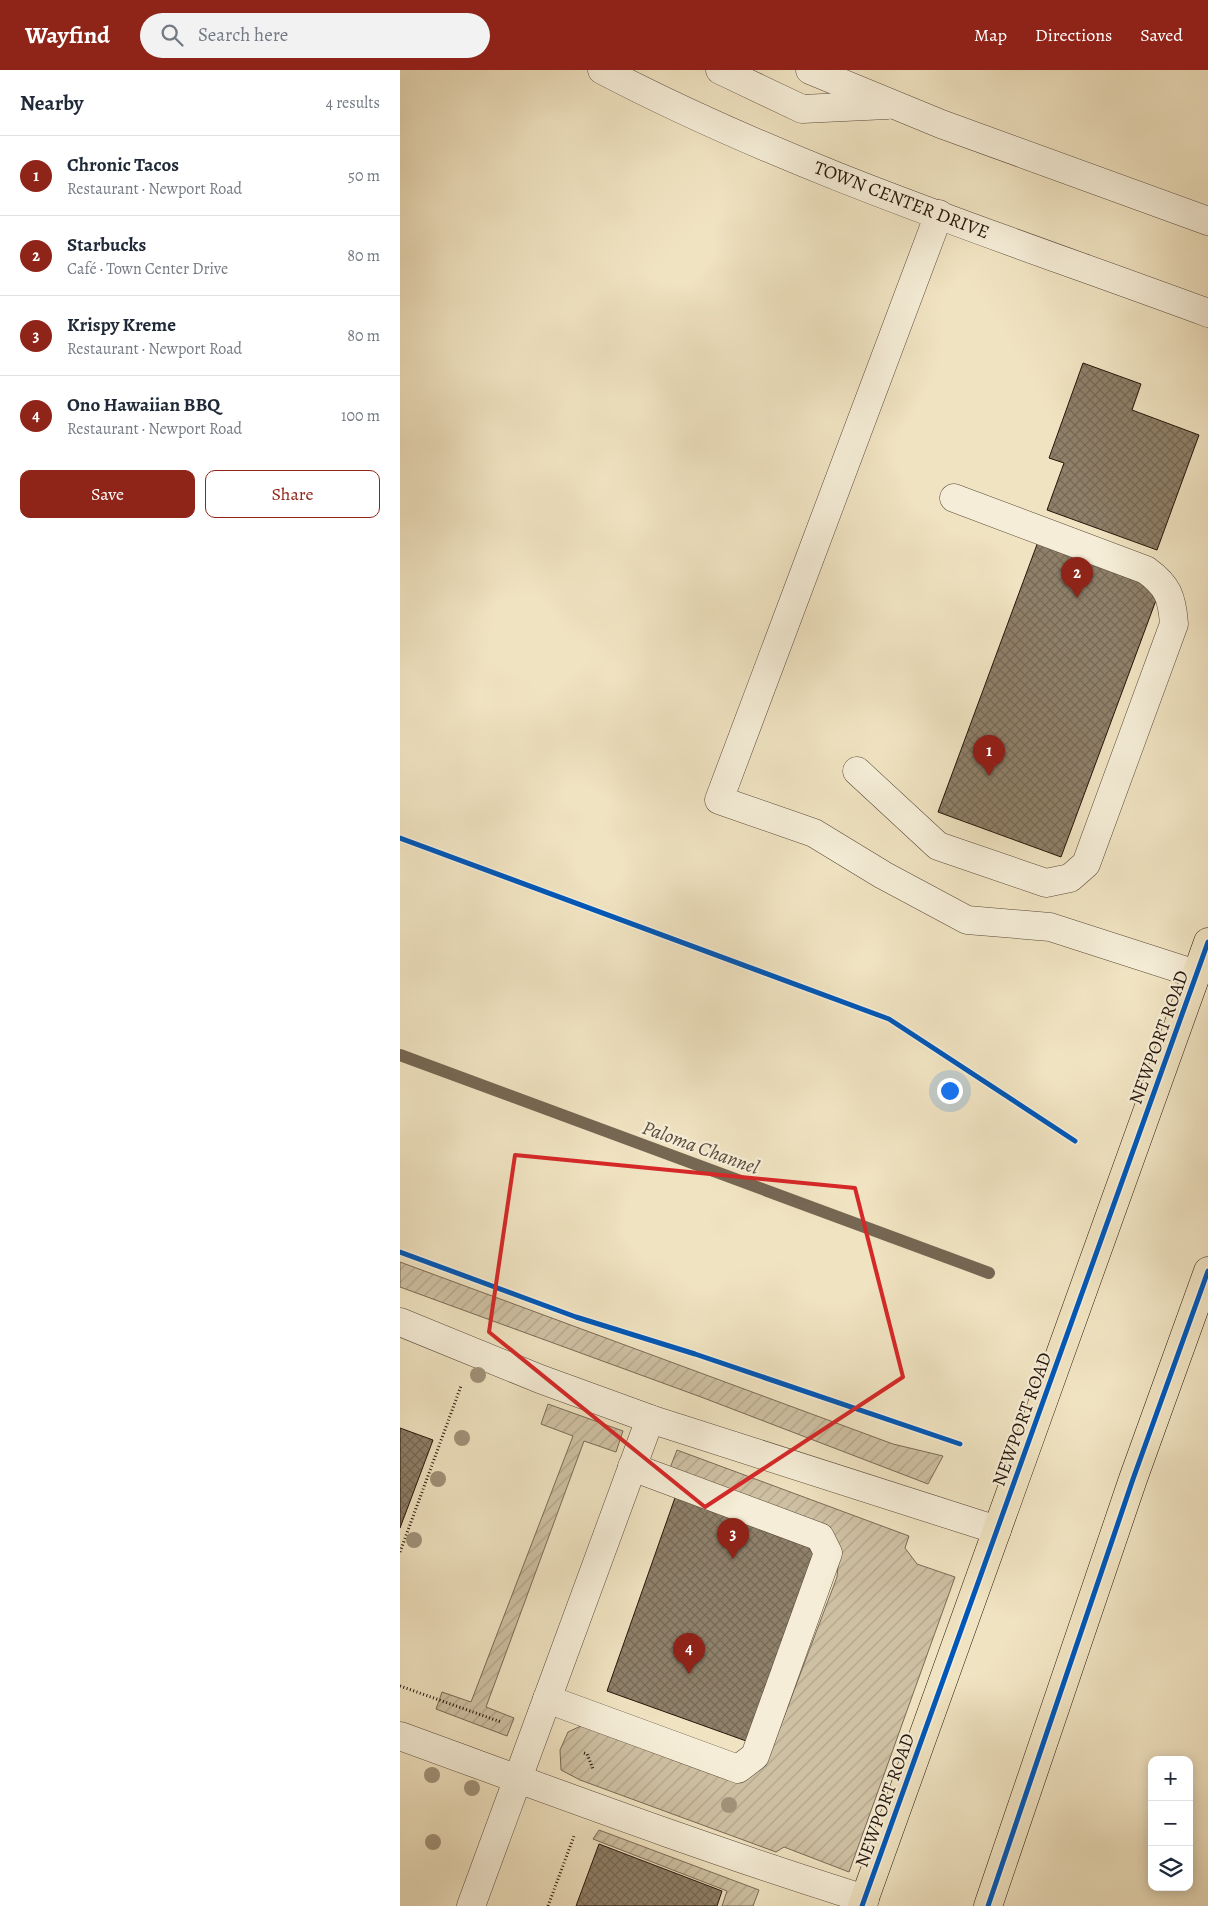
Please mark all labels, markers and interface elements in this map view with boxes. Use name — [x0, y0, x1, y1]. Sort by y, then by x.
search box — [140, 13, 490, 58]
text: Wayfind — [25, 19, 110, 51]
icon: search — [158, 21, 186, 49]
text: Search here — [198, 22, 288, 48]
text: Map — [974, 23, 1007, 47]
text: Directions — [1035, 23, 1112, 47]
text: Saved — [1140, 23, 1183, 47]
text: Nearby — [20, 89, 83, 117]
text: 4 results — [326, 92, 380, 114]
text: Chronic Tacos — [67, 152, 179, 178]
street label: TOWN CENTER DRIVE — [810, 154, 993, 245]
text: 1 — [33, 165, 39, 187]
text: 50 m — [348, 165, 380, 187]
text: Restaurant · Newport Road — [67, 178, 242, 200]
text: Starbucks — [67, 232, 146, 258]
text: 2 — [32, 245, 40, 267]
text: 80 m — [347, 245, 380, 267]
text: Café · Town Center Drive — [67, 258, 228, 280]
text: Krispy Kreme — [67, 312, 176, 338]
text: 3 — [33, 325, 39, 347]
text: 80 m — [347, 325, 380, 347]
text: Restaurant · Newport Road — [67, 338, 242, 360]
text: Ono Hawaiian BBQ — [67, 392, 220, 418]
text: 4 — [32, 405, 40, 427]
text: 100 m — [341, 405, 380, 427]
text: Restaurant · Newport Road — [67, 418, 242, 440]
button: Save — [20, 470, 195, 518]
button: Share — [205, 470, 380, 518]
pin: 2 — [1061, 557, 1093, 598]
pin: 1 — [973, 735, 1005, 776]
street label: NEWPORT ROAD — [1123, 967, 1195, 1108]
your location — [937, 1078, 963, 1104]
water label: Paloma Channel — [639, 1114, 763, 1181]
street label: NEWPORT ROAD — [986, 1349, 1058, 1490]
pin: 3 — [717, 1518, 749, 1559]
pin: 4 — [673, 1633, 705, 1674]
street label: NEWPORT ROAD — [849, 1730, 921, 1871]
map controls — [1148, 1756, 1193, 1891]
button: + — [1148, 1756, 1193, 1801]
button: − — [1148, 1801, 1193, 1846]
button: layers — [1148, 1846, 1193, 1891]

